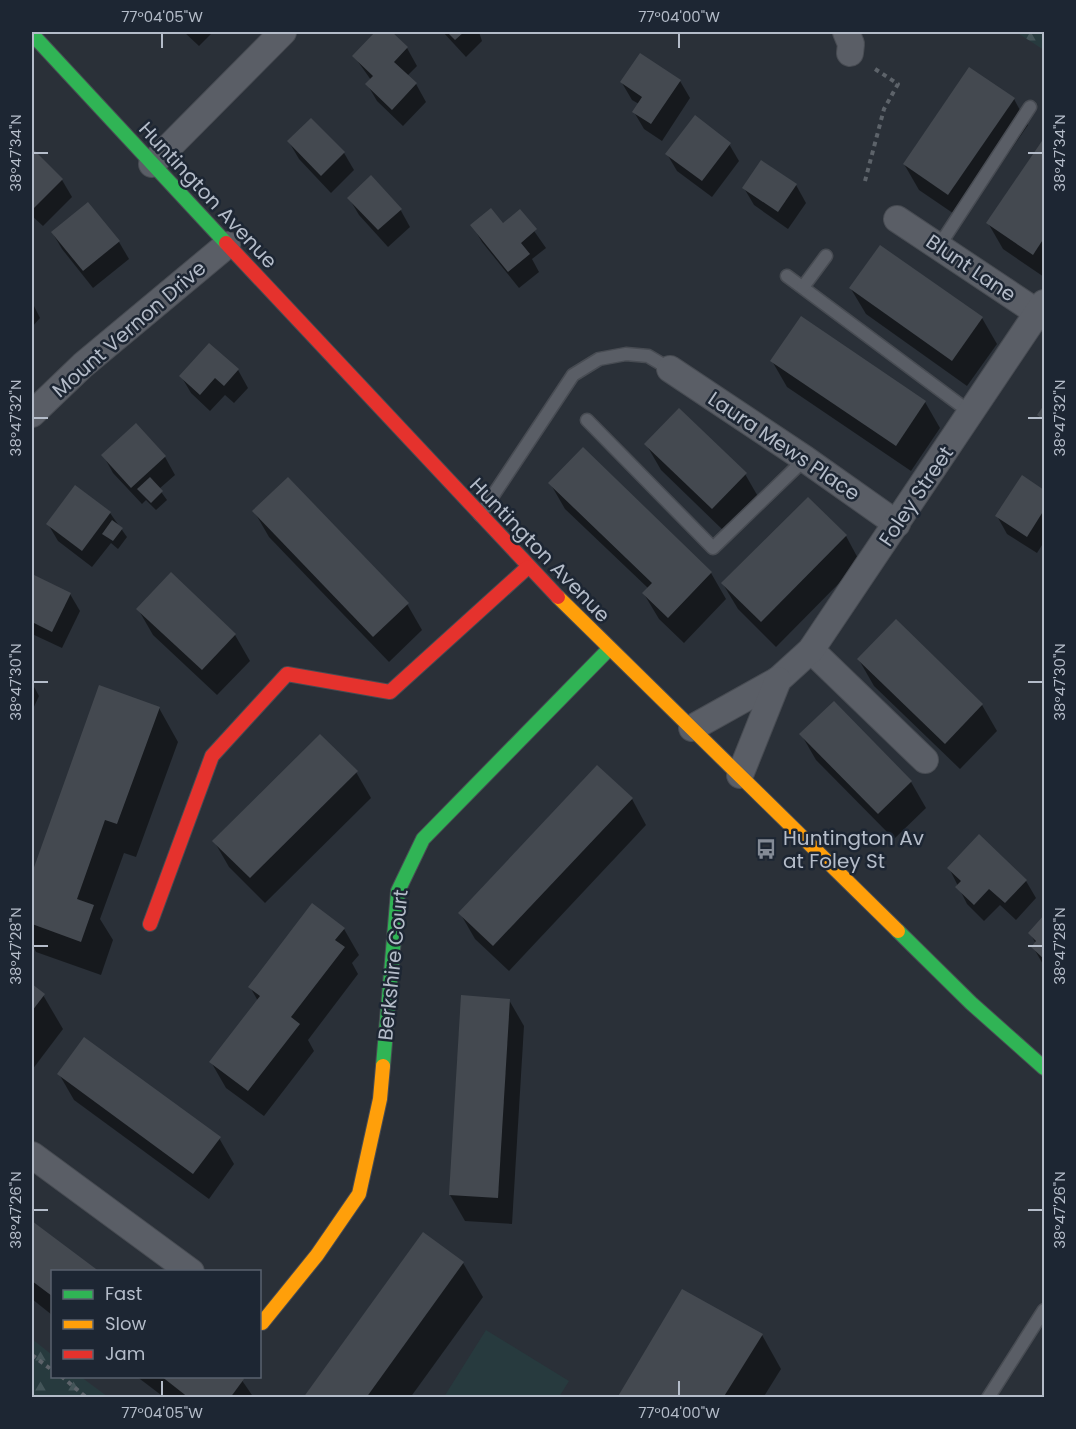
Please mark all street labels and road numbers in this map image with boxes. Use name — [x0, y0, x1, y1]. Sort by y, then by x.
street label: Huntington Avenue — [133, 116, 283, 274]
street label: Blunt Lane — [921, 228, 1021, 308]
street label: Mount Vernon Drive — [46, 254, 212, 404]
street label: Laura Mews Place — [703, 385, 865, 507]
street label: Foley Street — [872, 440, 960, 552]
street label: Huntington Avenue — [463, 471, 617, 629]
street label: Berkshire Court — [371, 888, 415, 1042]

